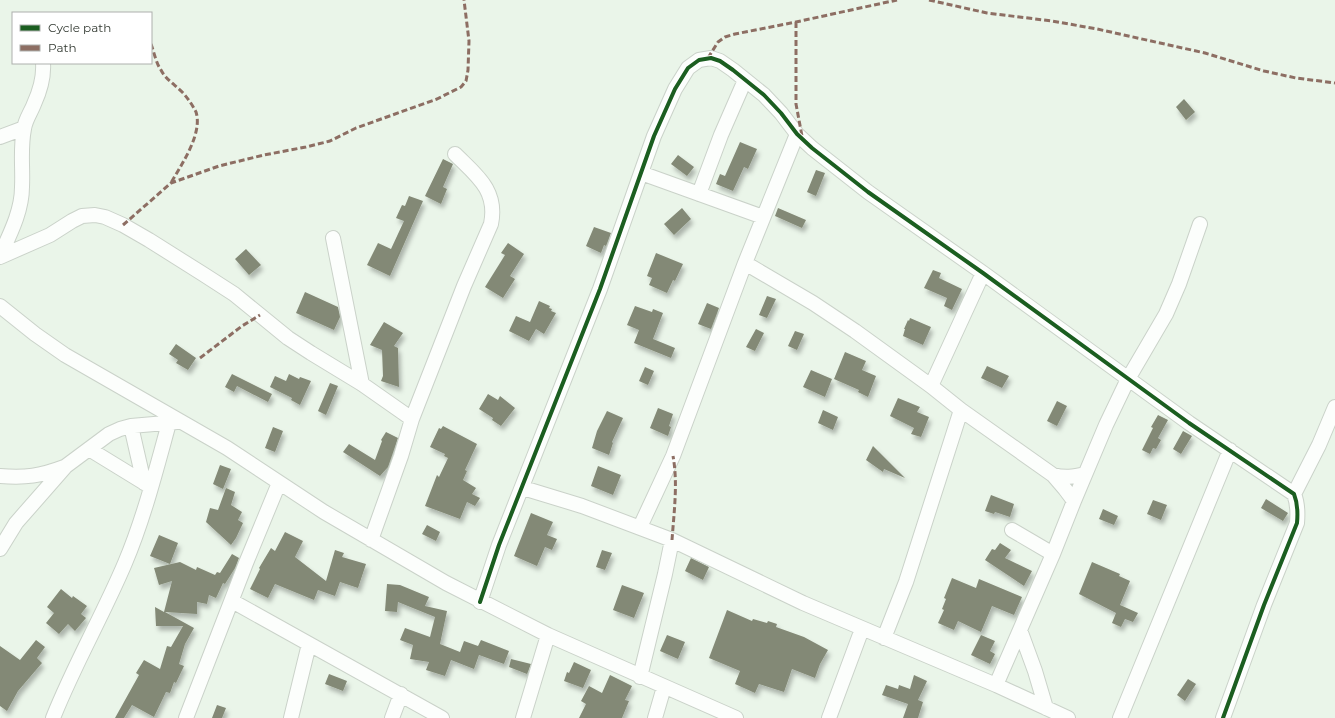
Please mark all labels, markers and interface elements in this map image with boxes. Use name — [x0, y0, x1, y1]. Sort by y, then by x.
legend — [12, 12, 152, 64]
text: Cycle path — [48, 20, 111, 35]
text: Path — [48, 40, 77, 55]

